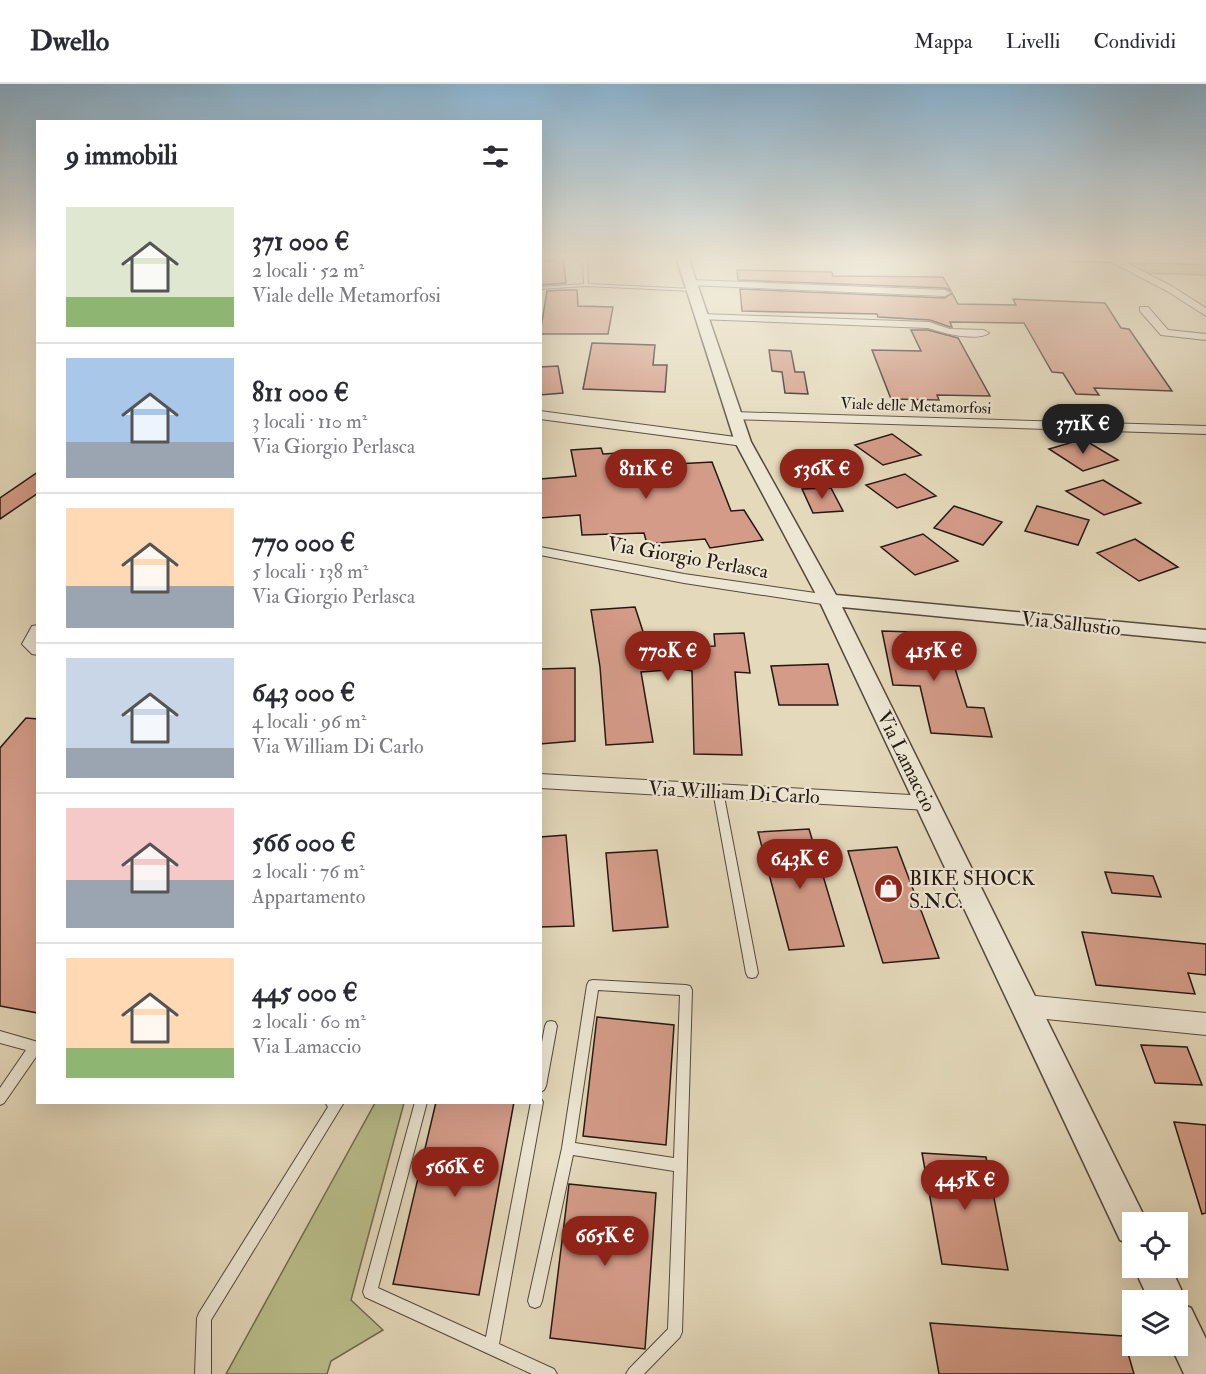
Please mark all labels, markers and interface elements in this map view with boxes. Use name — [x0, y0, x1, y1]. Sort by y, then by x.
text: Dwello — [30, 24, 109, 59]
text: Mappa — [914, 28, 973, 55]
text: Livelli — [1006, 28, 1060, 55]
text: Condividi — [1093, 28, 1176, 55]
text: 9 immobili — [66, 140, 178, 172]
icon: filters — [479, 140, 512, 173]
text: 371 000 € — [252, 226, 349, 258]
icon: home — [114, 231, 186, 303]
text: 2 locali · 52 m² — [252, 258, 364, 283]
text: Viale delle Metamorfosi — [252, 283, 441, 308]
text: 811 000 € — [252, 377, 349, 409]
icon: home — [114, 382, 186, 454]
street label: Viale delle Metamorfosi — [840, 393, 992, 419]
pin: 371K € — [1034, 404, 1132, 455]
text: 3 locali · 110 m² — [252, 409, 367, 434]
text: 371K € — [1056, 411, 1110, 436]
text: Via Giorgio Perlasca — [252, 434, 415, 459]
pin: 811K € — [597, 449, 695, 500]
pin: 536K € — [773, 449, 871, 500]
text: 811K € — [619, 456, 673, 481]
text: 536K € — [794, 456, 850, 481]
text: 770 000 € — [252, 527, 355, 559]
street label: Via Giorgio Perlasca — [605, 531, 771, 584]
icon: home — [114, 532, 186, 604]
text: 5 locali · 138 m² — [252, 559, 368, 584]
text: Via Giorgio Perlasca — [252, 584, 415, 609]
street label: Via Sallustio — [1020, 606, 1122, 641]
pin: 770K € — [619, 631, 717, 682]
pin: 415K € — [885, 631, 983, 682]
text: 770K € — [639, 638, 697, 663]
text: 415K € — [906, 638, 962, 663]
text: 643 000 € — [252, 677, 355, 709]
icon: home — [114, 682, 186, 754]
street label: Via Lamaccio — [871, 707, 942, 816]
text: 4 locali · 96 m² — [252, 709, 366, 734]
text: Via William Di Carlo — [252, 734, 424, 759]
street label: Via William Di Carlo — [648, 776, 820, 809]
text: 566 000 € — [252, 827, 356, 859]
icon: home — [114, 832, 186, 904]
pin: 643K € — [751, 839, 849, 890]
text: 643K € — [771, 846, 829, 871]
text: 2 locali · 76 m² — [252, 859, 365, 884]
place label: BIKE SHOCK S.N.C. — [909, 866, 1036, 914]
shop icon: BIKE SHOCK S.N.C. — [872, 873, 904, 905]
text: Appartamento — [252, 884, 365, 909]
text: 445 000 € — [252, 977, 358, 1009]
icon: home — [114, 982, 186, 1054]
text: 2 locali · 60 m² — [252, 1009, 366, 1034]
text: Via Lamaccio — [252, 1034, 361, 1059]
pin: 566K € — [406, 1147, 504, 1198]
text: 566K € — [426, 1154, 484, 1179]
pin: 445K € — [916, 1160, 1014, 1211]
text: 445K € — [935, 1167, 995, 1192]
map controls — [1122, 1212, 1188, 1356]
button: locate — [1122, 1212, 1188, 1278]
pin: 665K € — [556, 1216, 654, 1267]
text: 665K € — [576, 1223, 634, 1248]
button: layers — [1122, 1290, 1188, 1356]

